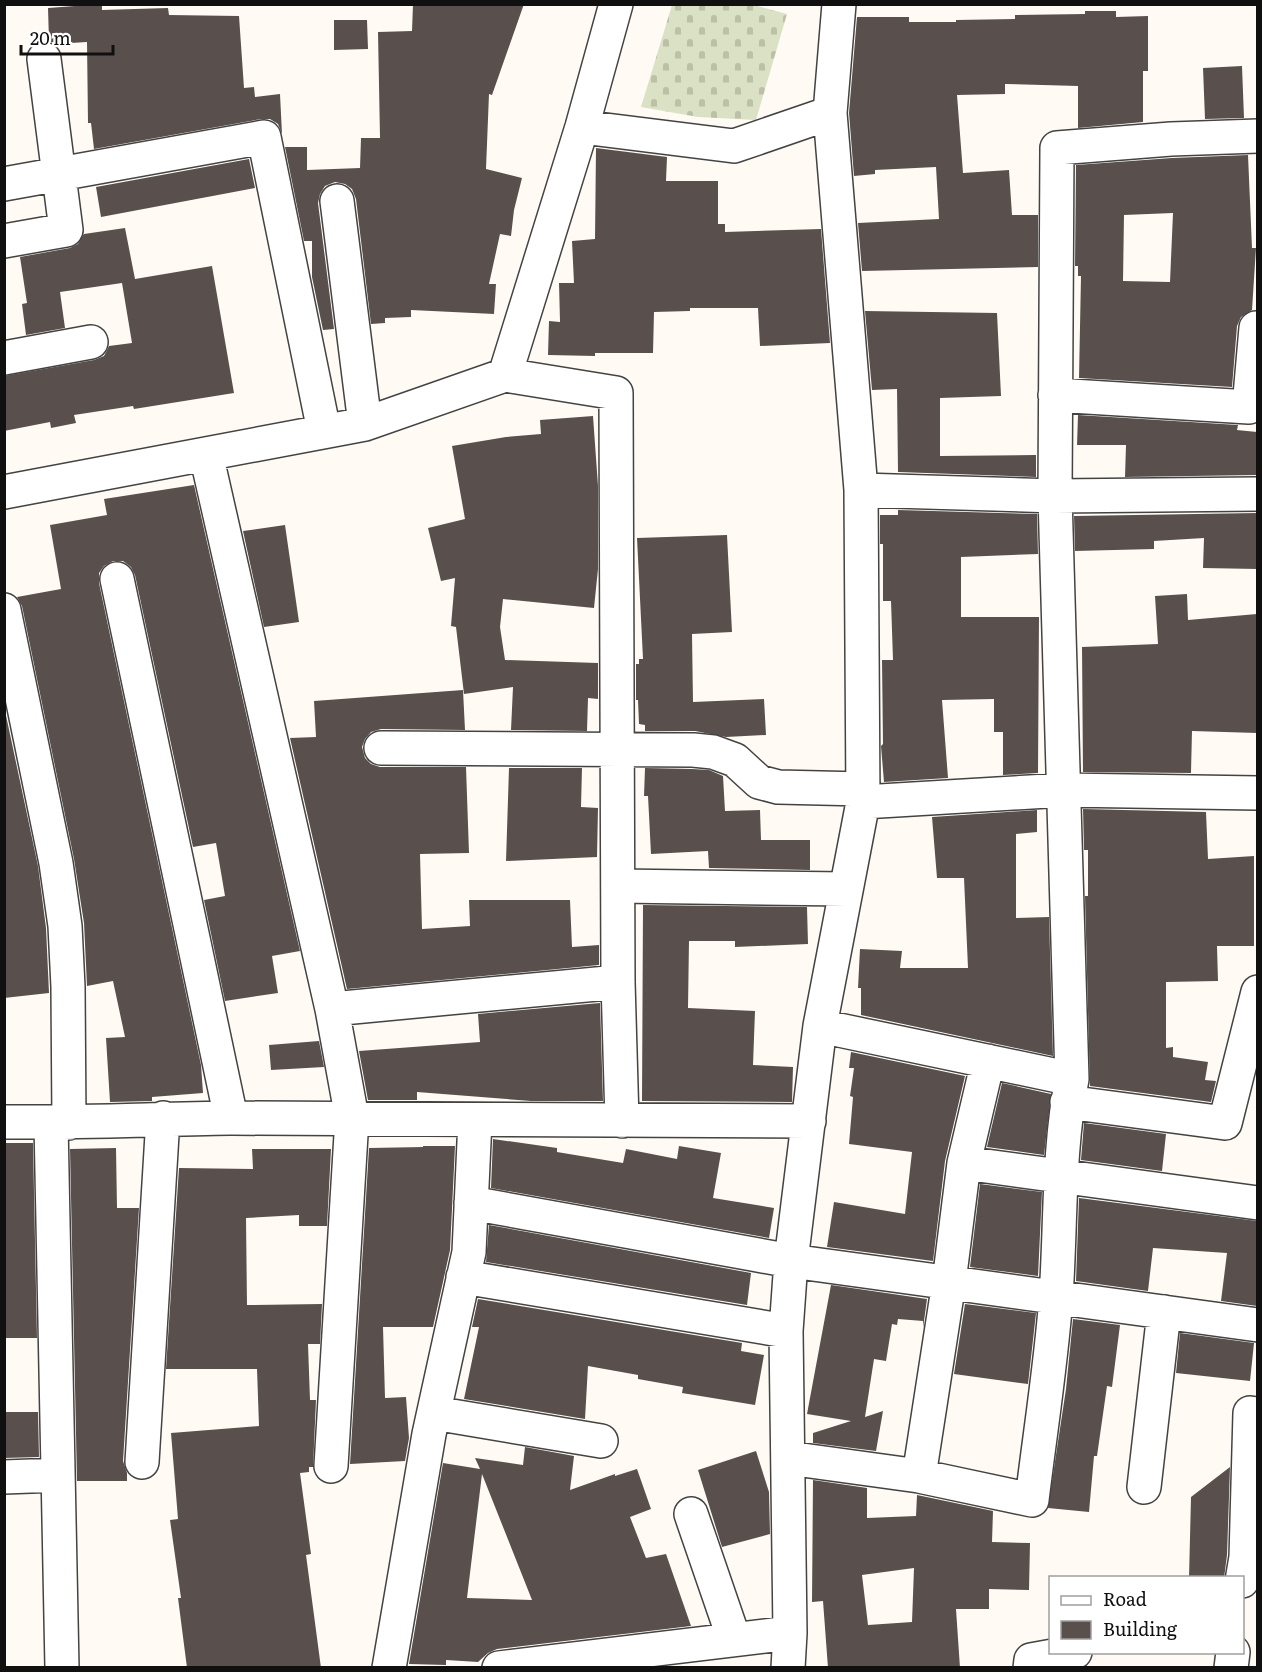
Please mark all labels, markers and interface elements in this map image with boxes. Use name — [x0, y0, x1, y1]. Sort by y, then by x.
scale bar — [21, 18, 112, 56]
text: 20 m — [30, 24, 71, 51]
legend — [1049, 1576, 1244, 1654]
text: Road — [1103, 1585, 1147, 1612]
text: Building — [1103, 1615, 1178, 1642]

